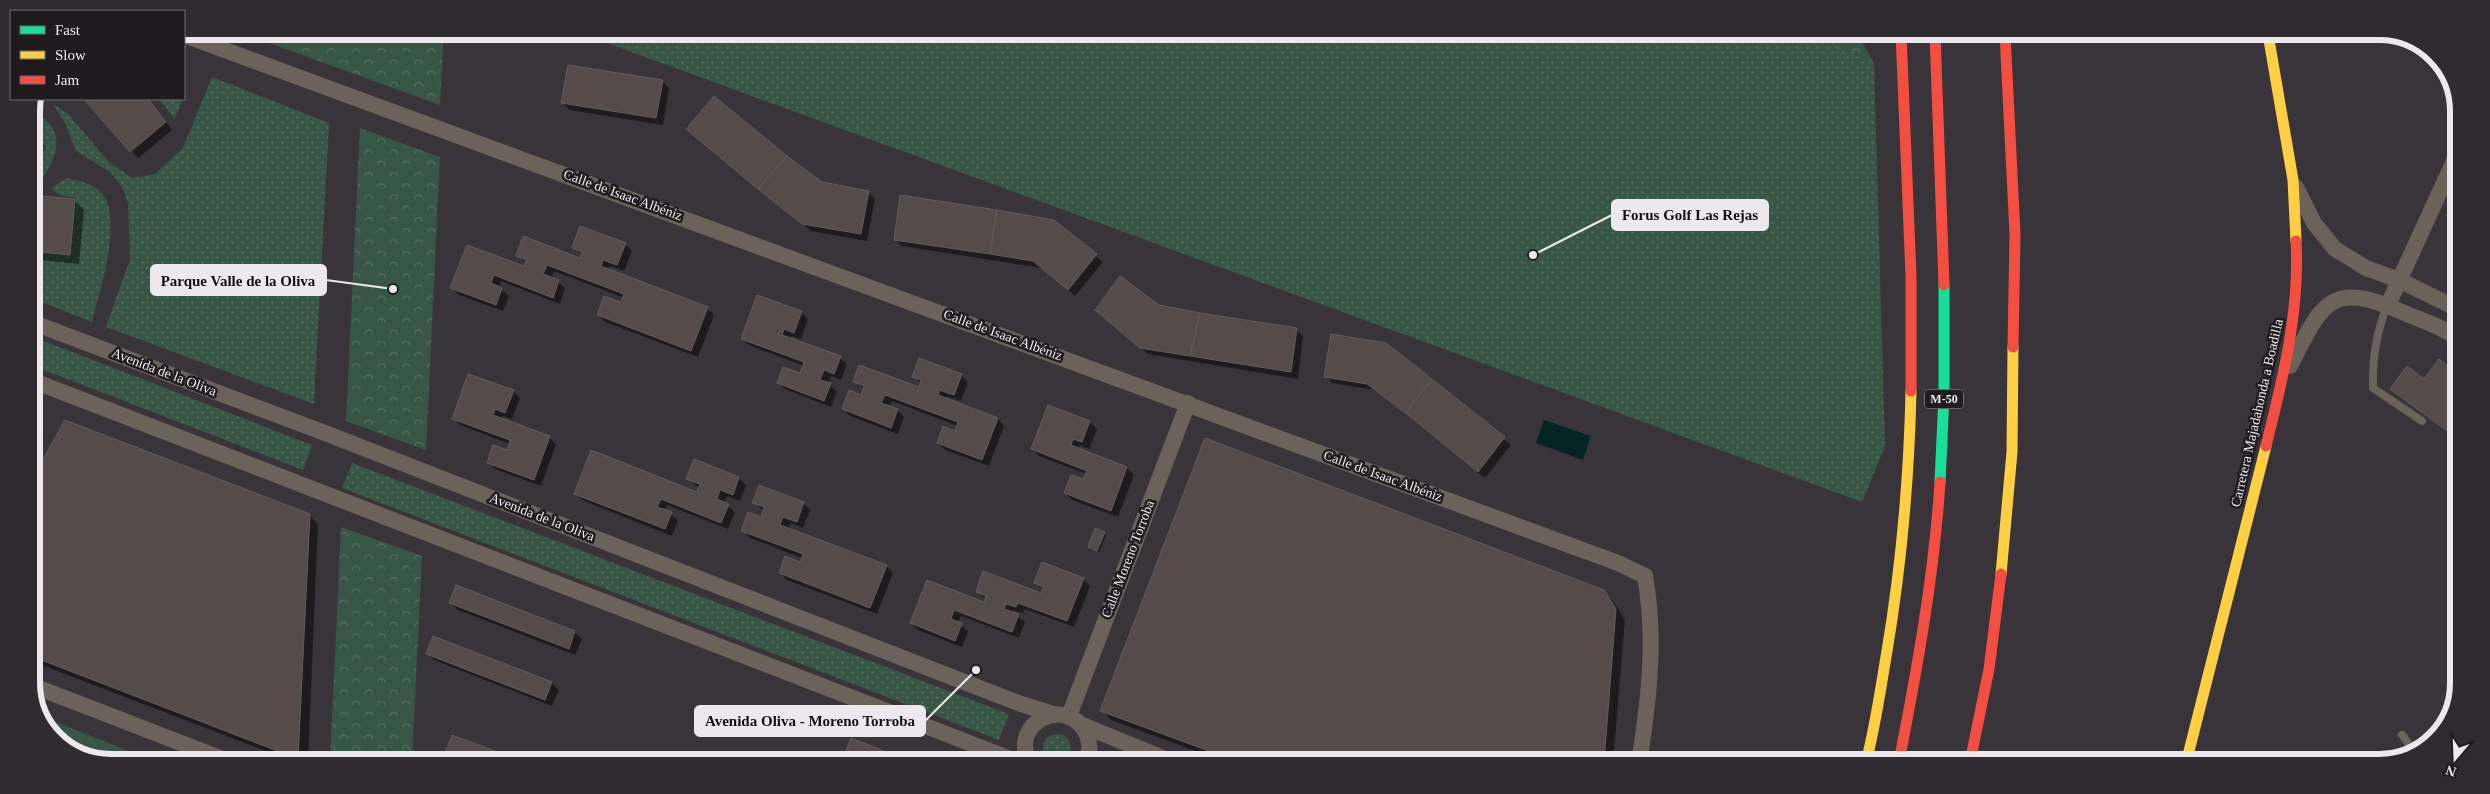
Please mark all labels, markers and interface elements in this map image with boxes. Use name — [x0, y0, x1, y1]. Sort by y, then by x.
legend — [10, 10, 185, 100]
text: Fast — [55, 22, 81, 38]
text: Slow — [55, 47, 86, 63]
text: Jam — [55, 72, 79, 88]
street label: Calle de Isaac Albéniz — [561, 166, 685, 224]
callout: Forus Golf Las Rejas — [1612, 200, 1768, 230]
text: Forus Golf Las Rejas — [1622, 207, 1758, 223]
callout: Parque Valle de la Oliva — [151, 265, 326, 295]
text: Parque Valle de la Oliva — [161, 273, 316, 289]
street label: Calle de Isaac Albéniz — [941, 306, 1065, 364]
street label: Carretera Majadahonda a Boadilla — [2228, 317, 2286, 508]
street label: Avenida de la Oliva — [109, 345, 219, 399]
road number: M-50 — [1925, 389, 1963, 408]
street label: Calle de Isaac Albéniz — [1321, 447, 1445, 505]
street label: Avenida de la Oliva — [487, 490, 597, 544]
street label: Calle Moreno Torroba — [1099, 497, 1158, 620]
callout: Avenida Oliva - Moreno Torroba — [695, 706, 925, 736]
text: Avenida Oliva - Moreno Torroba — [705, 713, 916, 729]
north arrow — [2430, 734, 2480, 784]
text: N — [2444, 762, 2458, 780]

